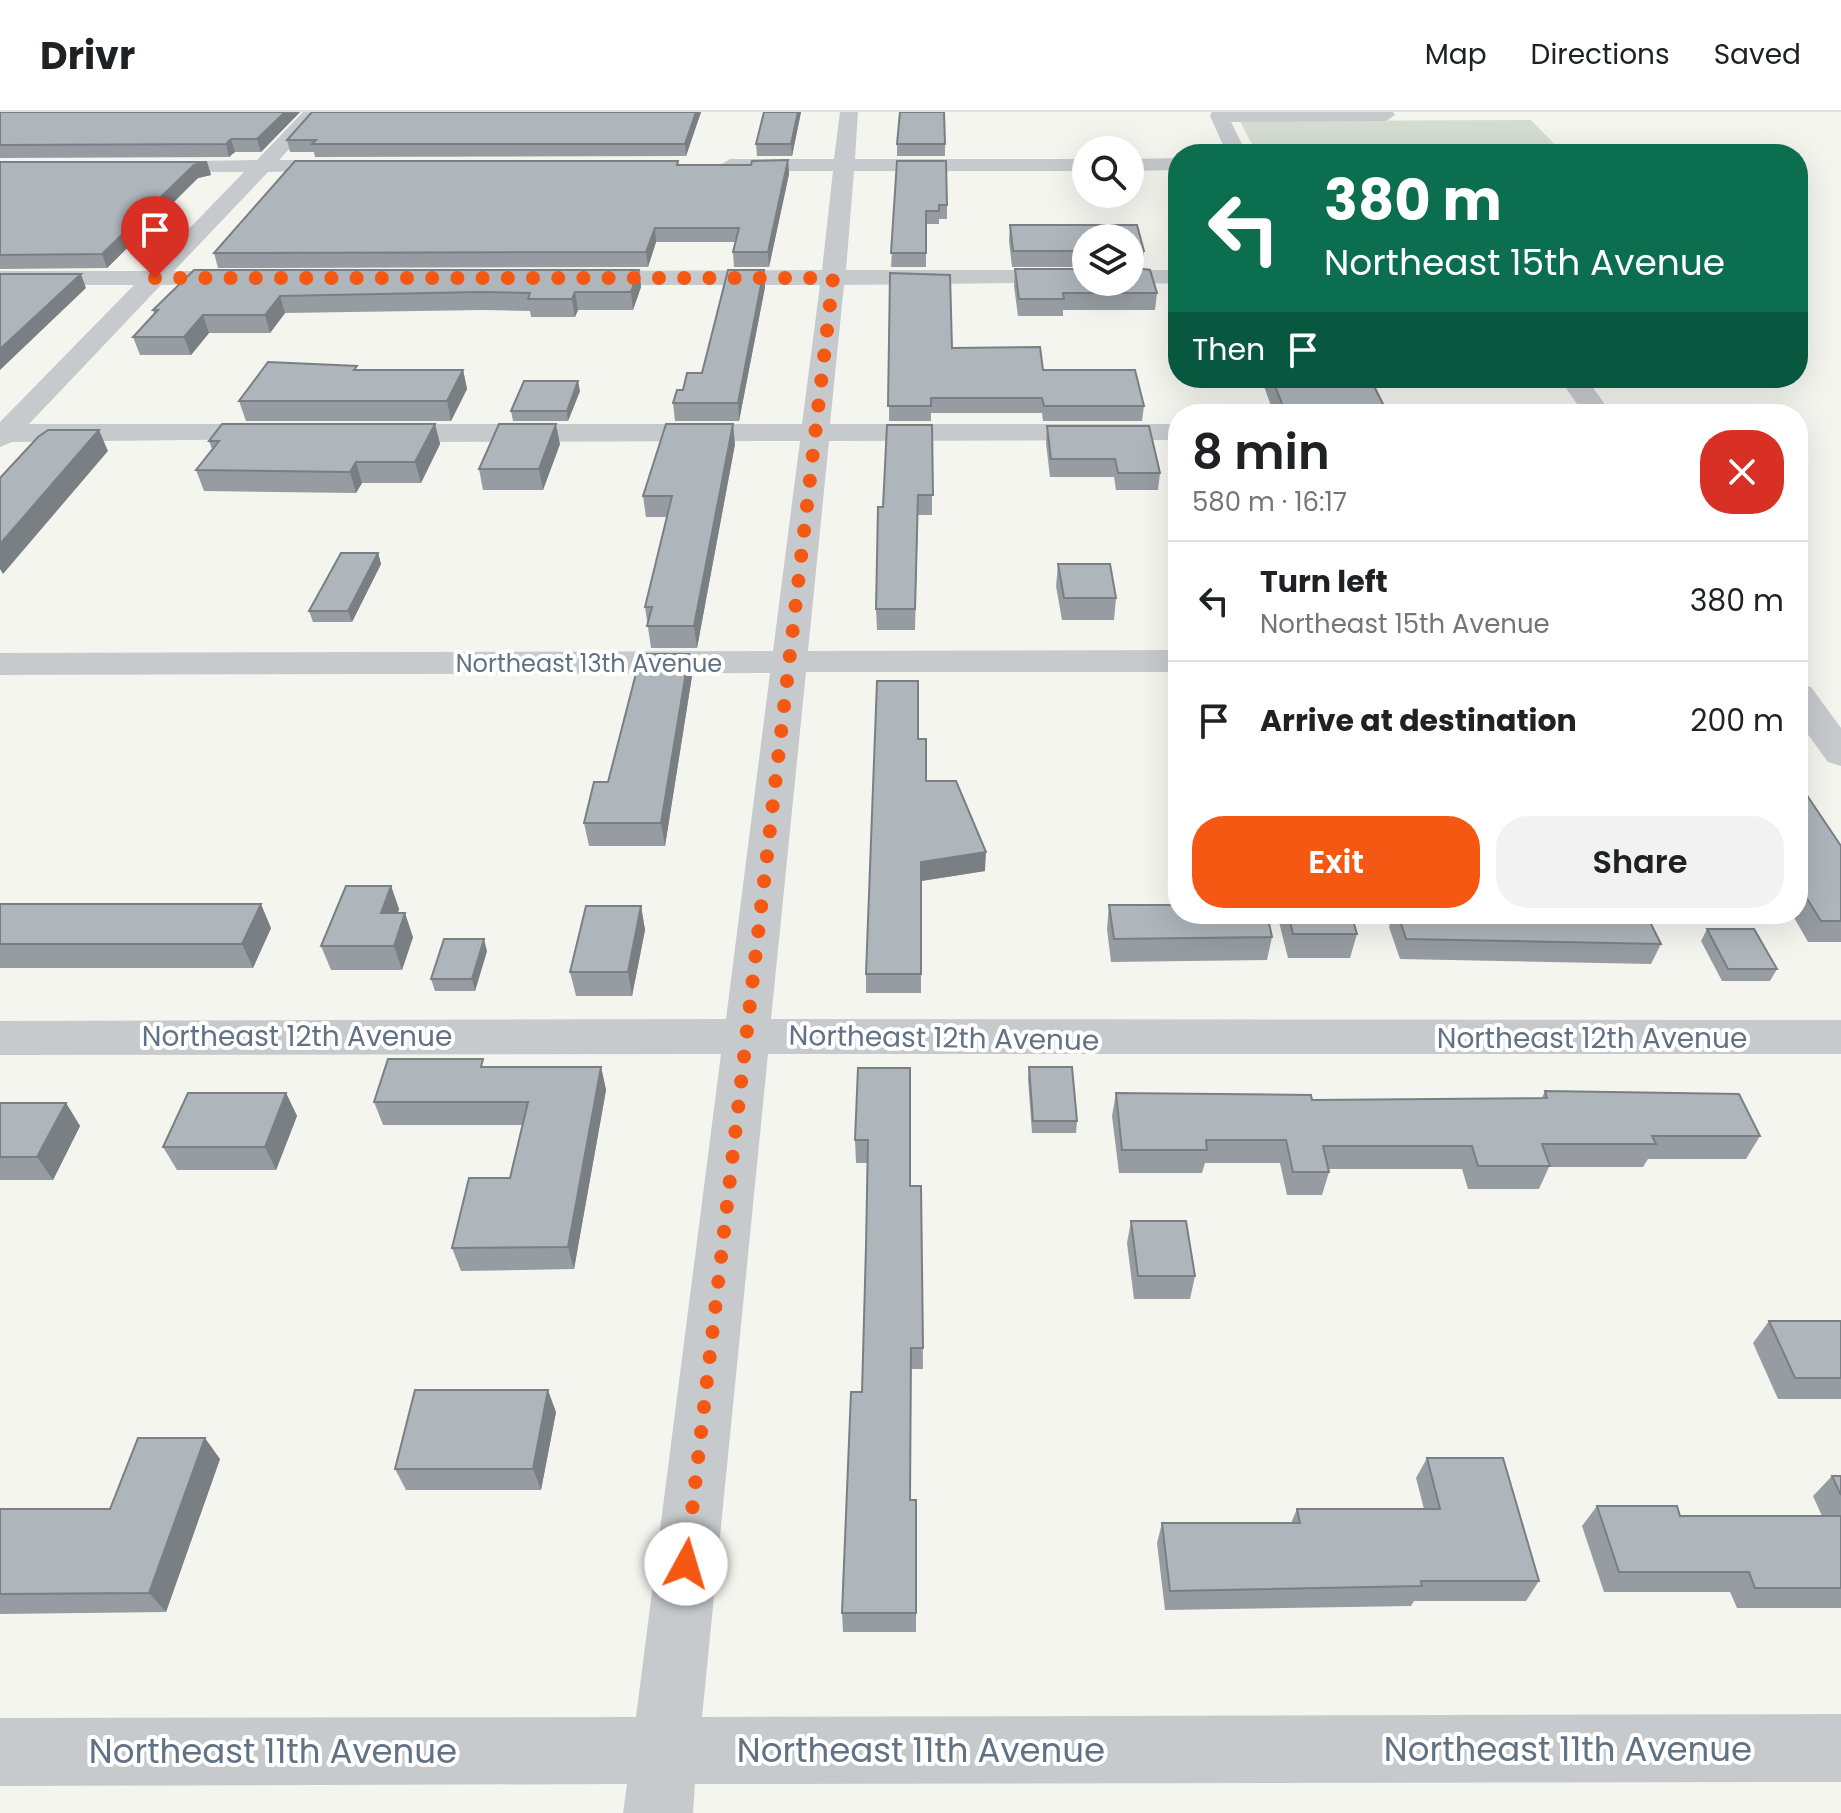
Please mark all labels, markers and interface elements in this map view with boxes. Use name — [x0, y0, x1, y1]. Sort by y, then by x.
text: Drivr — [40, 29, 135, 82]
text: Map — [1425, 35, 1487, 74]
text: Directions — [1531, 35, 1670, 74]
text: Saved — [1714, 35, 1801, 74]
map controls — [1072, 136, 1144, 296]
button: search — [1072, 136, 1144, 208]
text: 380 m — [1324, 161, 1502, 240]
icon: left — [1192, 176, 1296, 280]
pin — [121, 196, 189, 278]
icon: arrive — [133, 208, 177, 252]
button: layers — [1072, 224, 1144, 296]
text: Northeast 15th Avenue — [1324, 237, 1725, 288]
text: Then — [1192, 328, 1265, 371]
icon: arrive — [1281, 328, 1325, 372]
text: 8 min — [1192, 419, 1330, 486]
button: close — [1700, 430, 1784, 514]
text: 580 m · 16:17 — [1192, 484, 1347, 520]
text: Turn left — [1260, 560, 1388, 603]
icon: left — [1192, 579, 1236, 623]
text: 380 m — [1690, 579, 1784, 622]
text: Northeast 15th Avenue — [1260, 606, 1550, 642]
street label: Northeast 13th Avenue — [456, 647, 722, 680]
icon: arrive — [1192, 699, 1236, 743]
text: Arrive at destination — [1260, 699, 1577, 742]
text: 200 m — [1690, 699, 1784, 742]
button: Exit — [1192, 816, 1480, 908]
button: Share — [1496, 816, 1784, 908]
street label: Northeast 12th Avenue — [788, 1016, 1100, 1060]
street label: Northeast 12th Avenue — [142, 1017, 452, 1056]
street label: Northeast 12th Avenue — [1437, 1019, 1747, 1058]
position arrow — [644, 1522, 728, 1606]
street label: Northeast 11th Avenue — [1384, 1725, 1752, 1773]
street label: Northeast 11th Avenue — [737, 1726, 1105, 1774]
street label: Northeast 11th Avenue — [89, 1727, 457, 1775]

